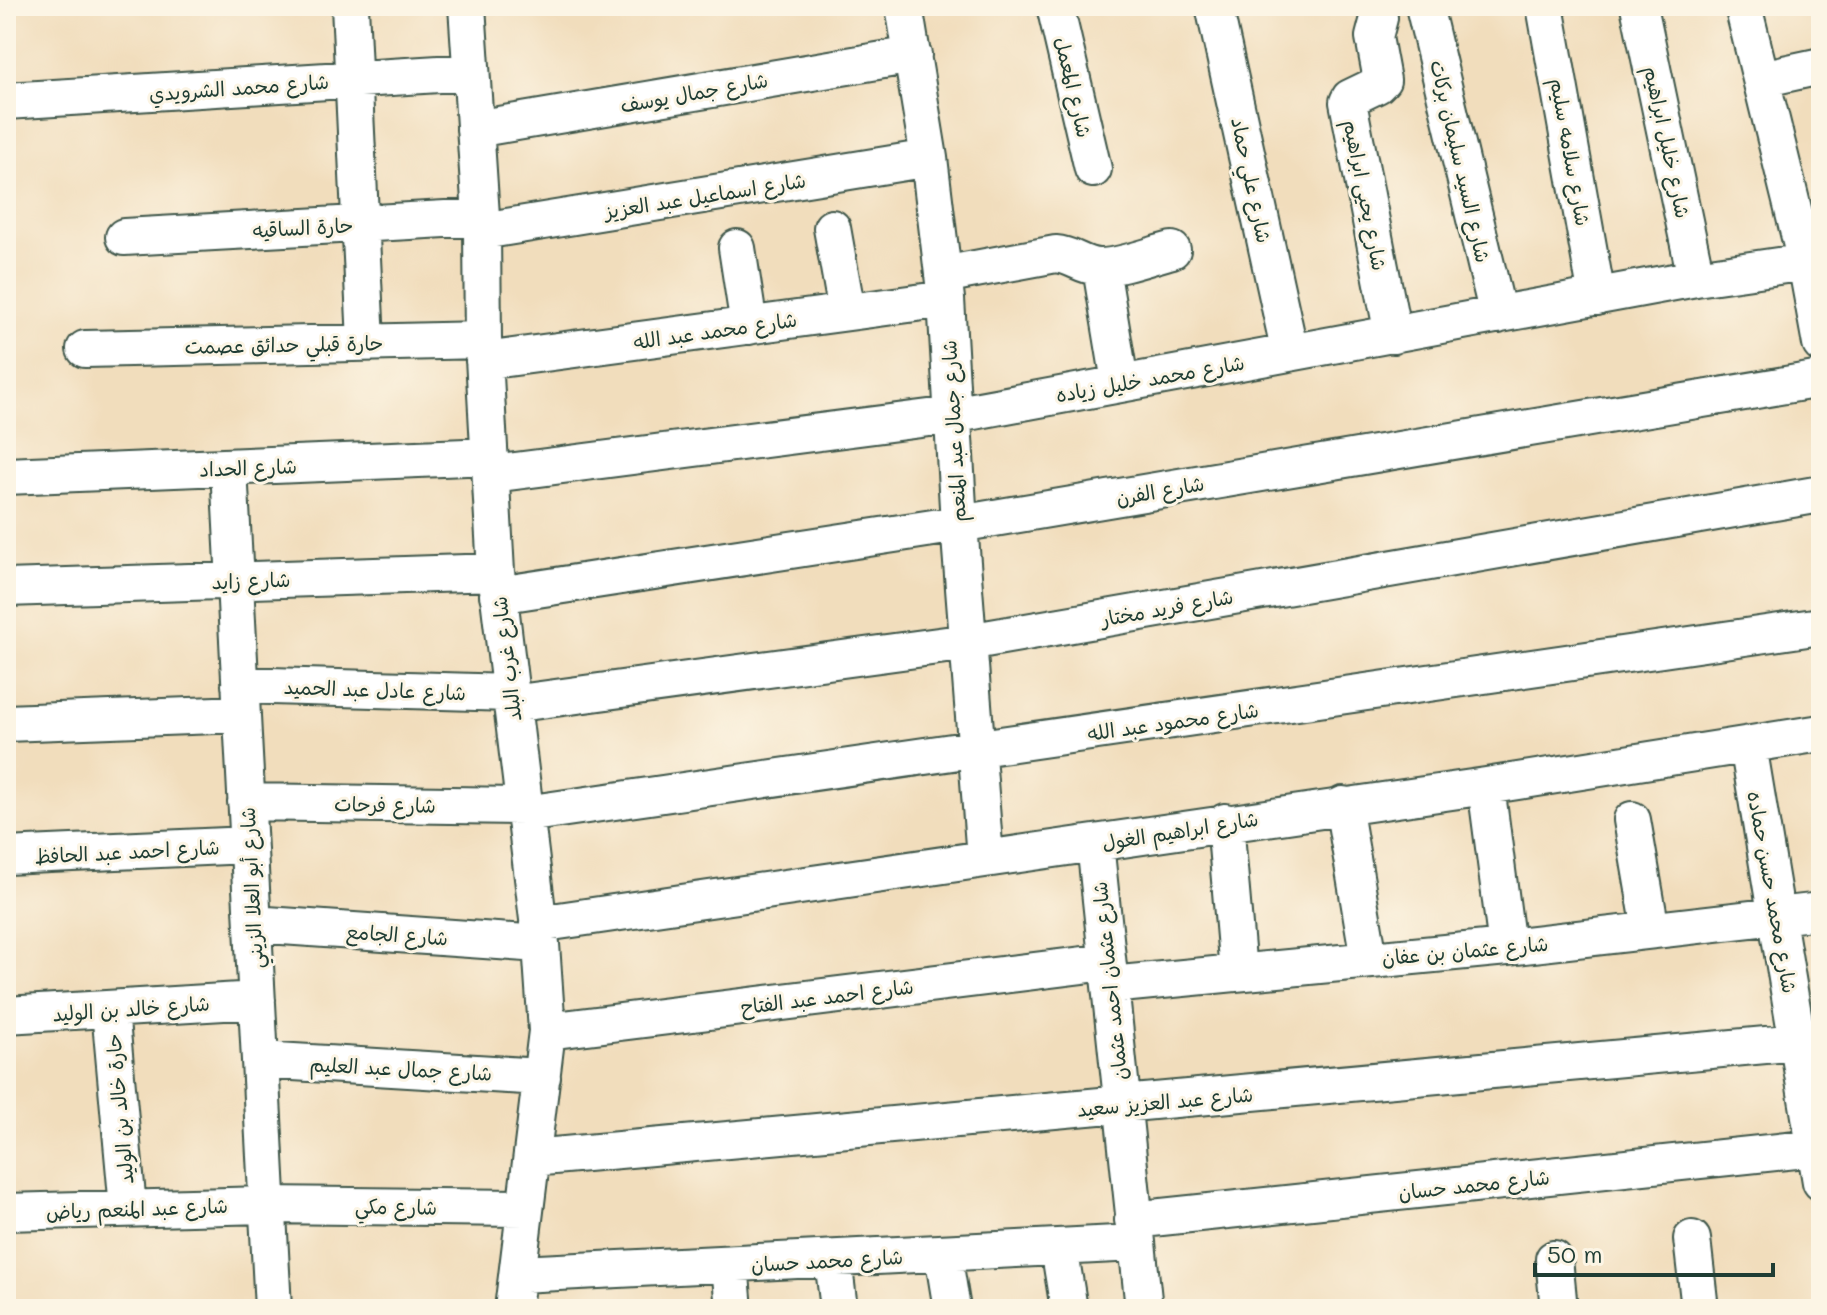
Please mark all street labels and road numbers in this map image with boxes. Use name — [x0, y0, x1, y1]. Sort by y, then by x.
street label: شارع المعمل — [1048, 34, 1098, 140]
street label: شارع السيد سليمان بركات — [1423, 57, 1497, 265]
street label: شارع خليل ابراهيم — [1636, 64, 1697, 221]
street label: شارع جمال يوسف — [618, 66, 770, 120]
street label: شارع محمد الشرويدي — [148, 68, 330, 109]
street label: شارع سلامه سليم — [1542, 76, 1597, 228]
street label: شارع علي حماد — [1220, 115, 1278, 246]
street label: شارع يحيى ابراهيم — [1336, 117, 1393, 273]
street label: شارع اسماعيل عبد العزيز — [601, 166, 808, 226]
street label: حارة الساقيه — [252, 211, 354, 243]
street label: شارع محمد عبد الله — [631, 306, 799, 356]
street label: حارة قبلي حدائق عصمت — [184, 329, 384, 365]
street label: شارع جمال عبد المنعم — [935, 339, 974, 523]
street label: شارع محمد خليل زياده — [1054, 349, 1247, 409]
street label: شارع الحداد — [199, 452, 297, 484]
street label: شارع الفرن — [1114, 469, 1206, 513]
street label: شارع زايد — [211, 566, 291, 596]
street label: شارع فريد مختار — [1097, 583, 1236, 634]
street label: شارع غرب البلد — [485, 595, 529, 723]
street label: شارع عادل عبد الحميد — [283, 673, 467, 707]
street label: شارع محمود عبد الله — [1086, 696, 1261, 748]
street label: شارع محمد حسن حماده — [1740, 789, 1804, 995]
street label: شارع فرحات — [334, 790, 436, 820]
street label: شارع ابراهيم الغول — [1100, 805, 1261, 858]
street label: شارع أبو العلا الزيني — [234, 806, 274, 969]
street label: شارع احمد عبد الحافظ — [34, 833, 220, 871]
street label: شارع عثمان احمد عثمان — [1086, 880, 1134, 1082]
street label: شارع الجامع — [345, 917, 449, 954]
street label: شارع عثمان بن عفان — [1381, 930, 1550, 972]
street label: شارع احمد عبد الفتاح — [739, 972, 915, 1022]
street label: شارع خالد بن الوليد — [51, 990, 211, 1028]
street label: حارة خالد بن الوليد — [99, 1032, 141, 1185]
street label: شارع جمال عبد العليم — [309, 1050, 493, 1089]
street label: شارع عبد العزيز سعيد — [1076, 1080, 1254, 1124]
street label: شارع محمد حسان — [1397, 1163, 1551, 1207]
street label: شارع عبد المنعم رياض — [46, 1192, 229, 1227]
street label: شارع مكي — [354, 1192, 437, 1226]
street label: شارع محمد حسان — [750, 1243, 904, 1279]

